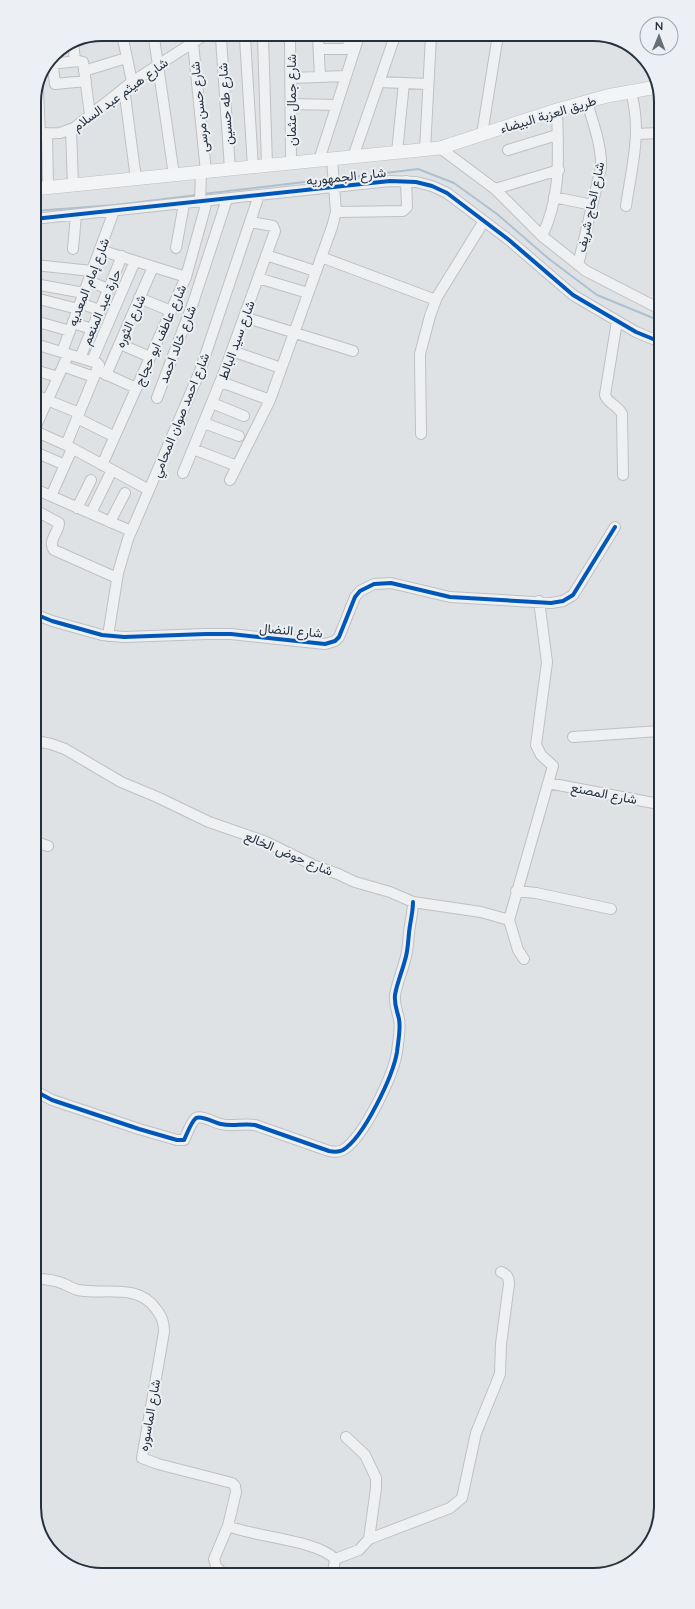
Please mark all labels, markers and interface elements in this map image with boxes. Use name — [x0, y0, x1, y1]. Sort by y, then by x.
north arrow — [639, 16, 679, 56]
text: N — [655, 19, 664, 32]
street label: شارع هيثم عبد السلام — [69, 54, 172, 136]
street label: شارع جمال عثمان — [283, 54, 301, 146]
street label: شارع حسن مرسى — [186, 60, 214, 153]
street label: شارع طه حسين — [214, 62, 238, 146]
street label: طريق العزبة البيضاء — [498, 92, 598, 137]
street label: شارع الحاج شريف — [573, 160, 609, 254]
street label: شارع الجمهوريه — [305, 164, 387, 190]
street label: شارع إمام المعديه — [64, 236, 114, 329]
street label: حارة عبد المنعم — [78, 266, 125, 348]
street label: شارع عاطف ابو حجاج — [130, 282, 191, 389]
street label: شارع الثوره — [111, 292, 151, 351]
street label: شارع سيد البالط — [214, 298, 260, 382]
street label: شارع خالد احمد — [155, 303, 201, 386]
street label: شارع احمد صوان المحامي — [148, 350, 215, 481]
street label: شارع النضال — [258, 619, 323, 643]
street label: شارع المصنع — [569, 779, 638, 809]
street label: شارع حوض الخالع — [242, 827, 335, 881]
street label: شارع الماسوره — [135, 1378, 165, 1452]

